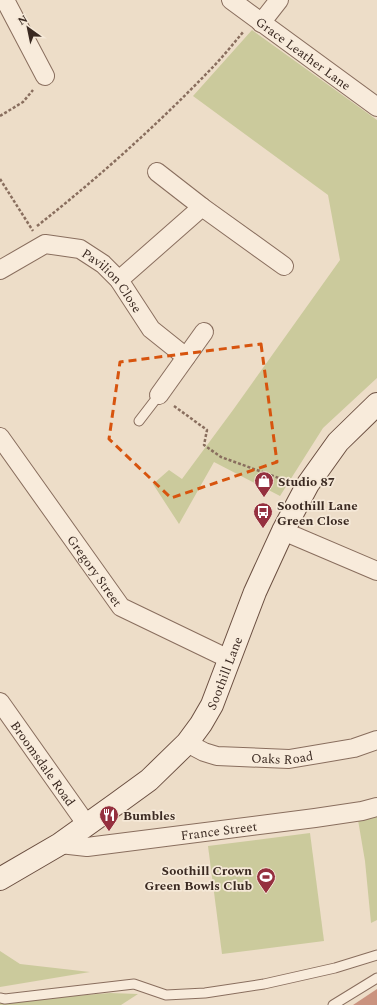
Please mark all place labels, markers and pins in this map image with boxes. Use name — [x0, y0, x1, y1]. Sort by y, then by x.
shop icon: Studio 87 — [253, 470, 275, 498]
place label: Studio 87 — [278, 472, 335, 492]
place label: Soothill Lane Green Close — [277, 496, 358, 531]
bus stop icon: Soothill Lane Green Close — [252, 501, 274, 529]
restaurant icon: Bumbles — [98, 804, 120, 832]
place label: Bumbles — [123, 806, 175, 826]
place label: Soothill Crown Green Bowls Club — [144, 861, 252, 896]
sports icon: Soothill Crown Green Bowls Club — [255, 866, 277, 894]

